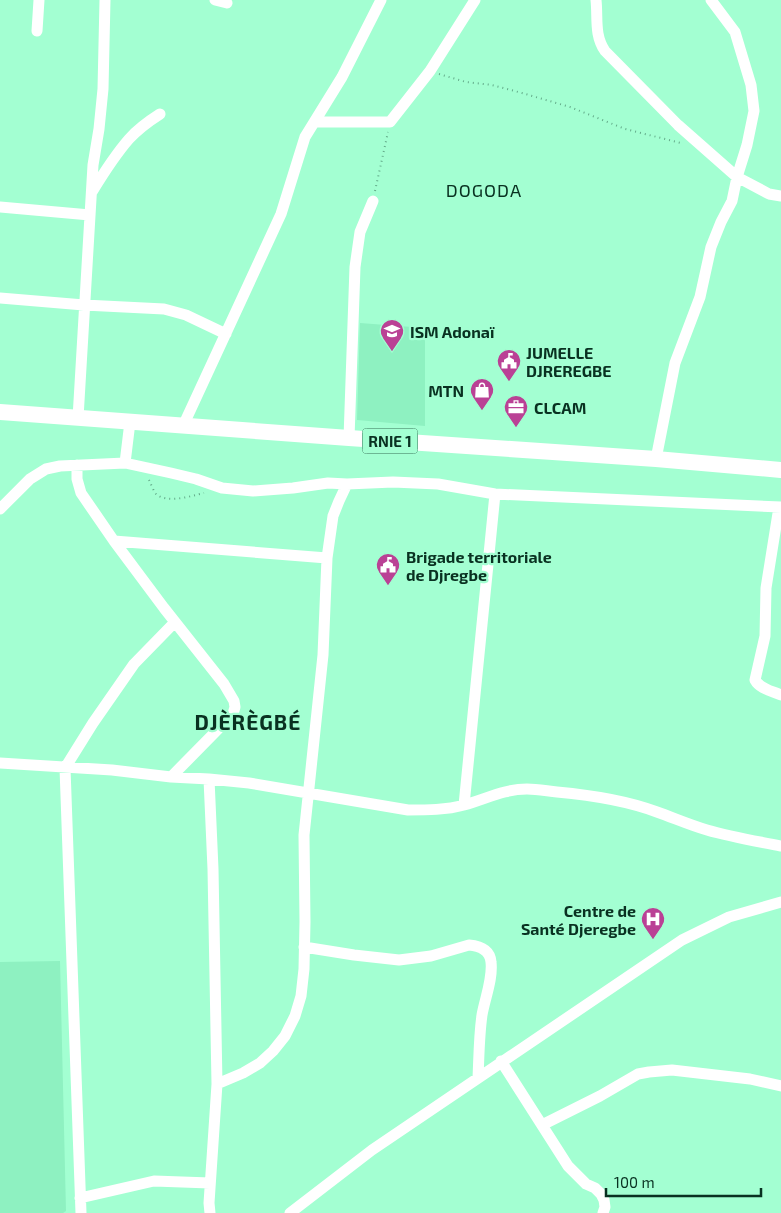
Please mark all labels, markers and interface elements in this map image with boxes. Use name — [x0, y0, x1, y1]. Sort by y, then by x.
district label: DOGODA — [446, 179, 522, 201]
school or university icon: ISM Adonaï — [379, 318, 405, 352]
place label: ISM Adonaï — [410, 322, 495, 341]
place label: JUMELLE DJREREGBE — [526, 343, 612, 380]
public building icon: JUMELLE DJREREGBE — [496, 348, 522, 382]
shop icon: MTN — [469, 377, 495, 411]
place label: MTN — [428, 381, 464, 400]
office icon: CLCAM — [503, 394, 529, 428]
place label: CLCAM — [534, 398, 586, 417]
road number: RNIE 1 — [362, 428, 418, 454]
place label: Brigade territoriale de Djregbe — [406, 547, 552, 584]
public building icon: Brigade territoriale de Djregbe — [375, 552, 401, 586]
district label: DJÈRÈGBÉ — [195, 709, 301, 734]
place label: Centre de Santé Djeregbe — [521, 901, 636, 938]
hospital icon: Centre de Santé Djeregbe — [640, 906, 666, 940]
scale bar — [606, 1166, 761, 1198]
text: 100 m — [614, 1173, 655, 1191]

